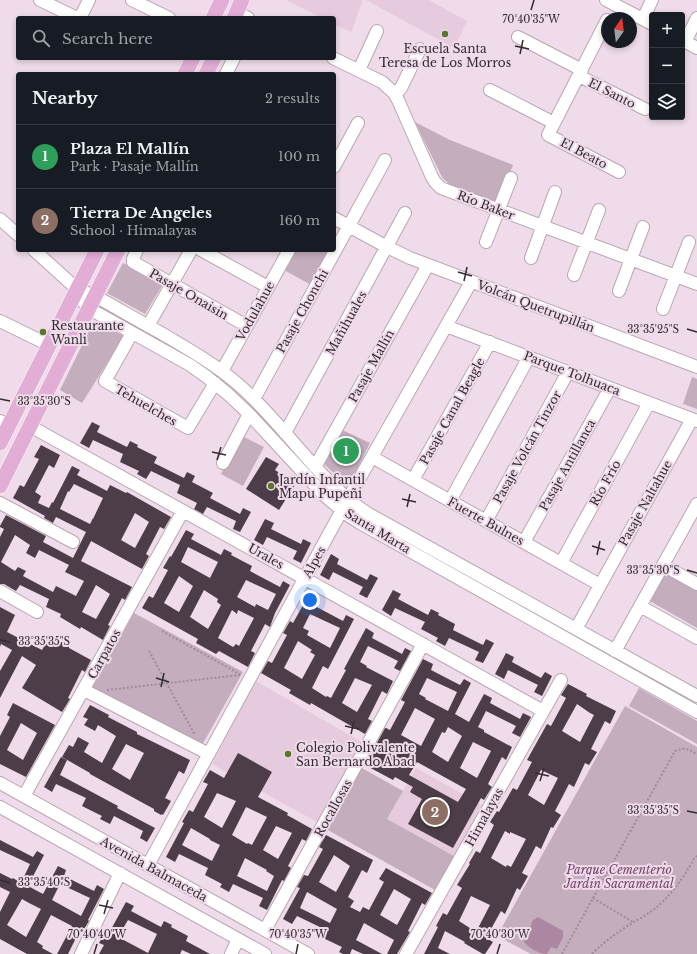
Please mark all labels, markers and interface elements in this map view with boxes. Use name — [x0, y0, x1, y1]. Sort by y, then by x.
north arrow — [601, 12, 637, 48]
map controls — [649, 12, 685, 120]
button: + — [649, 12, 685, 48]
text: 70°40'35"W — [502, 13, 560, 26]
search box — [16, 16, 336, 60]
icon: search — [30, 27, 52, 49]
text: Search here — [62, 29, 153, 48]
marker: Escuela Santa Teresa de Los Morros — [440, 29, 450, 39]
place label: Escuela Santa Teresa de Los Morros — [379, 41, 511, 70]
button: − — [649, 48, 685, 84]
street label: El Santo — [586, 75, 638, 111]
button: layers — [649, 84, 685, 120]
text: Nearby — [32, 88, 98, 109]
text: 2 results — [265, 90, 320, 107]
street label: El Beato — [558, 134, 610, 172]
text: Plaza El Mallín — [70, 139, 189, 158]
text: 1 — [42, 148, 48, 165]
text: 100 m — [278, 148, 320, 165]
text: Park · Pasaje Mallín — [70, 158, 199, 175]
street label: Río Baker — [455, 187, 517, 223]
text: Tierra De Angeles — [70, 203, 212, 222]
text: 2 — [41, 212, 49, 229]
text: 160 m — [279, 212, 320, 229]
text: School · Himalayas — [70, 222, 197, 239]
street label: Pasaje Onaisin — [147, 265, 231, 323]
street label: Pasaje Chonchi — [273, 266, 331, 356]
street label: Volcán Quetrupillán — [474, 276, 597, 335]
street label: Vodulahue — [232, 278, 278, 344]
street label: Mañihuales — [322, 288, 370, 358]
place label: Restaurante Wanli — [50, 318, 124, 347]
text: 33°35'25"S — [627, 323, 679, 336]
marker: Restaurante Wanli — [38, 327, 48, 337]
street label: Pasaje Mallín — [345, 327, 397, 405]
street label: Parque Tolhuaca — [522, 348, 623, 398]
street label: Pasaje Canal Beagle — [416, 355, 488, 467]
street label: Tehuelches — [112, 381, 180, 429]
street label: Pasaje Volcán Tinzor — [490, 388, 564, 506]
text: 33°35'30"S — [17, 395, 71, 408]
street label: Pasaje Antillanca — [536, 416, 599, 513]
pin: 1 — [333, 436, 359, 466]
street label: Río Frío — [586, 457, 624, 509]
street label: Pasaje Naltahue — [615, 457, 675, 549]
place label: Jardín Infantil Mapu Pupeñi — [277, 472, 365, 501]
marker: Jardín Infantil Mapu Pupeñi — [266, 481, 276, 491]
street label: Fuerte Bulnes — [445, 494, 527, 548]
street label: Santa Marta — [343, 506, 414, 557]
street label: Urales — [246, 540, 286, 572]
street label: Alpes — [299, 544, 329, 581]
text: 33°35'30"S — [626, 564, 680, 577]
your location — [300, 590, 320, 610]
street label: Carpatos — [84, 626, 124, 682]
text: 33°35'35"S — [18, 635, 70, 648]
place label: Colegio Polivalente San Bernardo Abad — [296, 740, 415, 769]
marker: Colegio Polivalente San Bernardo Abad — [283, 749, 293, 759]
street label: Rocallosas — [311, 777, 355, 839]
street label: Himalayas — [462, 785, 506, 849]
pin: 2 — [422, 797, 448, 827]
text: 33°35'35"S — [627, 804, 679, 817]
street label: Avenida Balmaceda — [97, 833, 211, 905]
park label: Parque Cementerio Jardín Sacramental — [563, 862, 674, 891]
text: 33°35'40"S — [18, 876, 70, 889]
text: 70°40'40"W — [68, 928, 126, 941]
text: 70°40'35"W — [269, 928, 327, 941]
text: 70°40'30"W — [470, 928, 530, 941]

